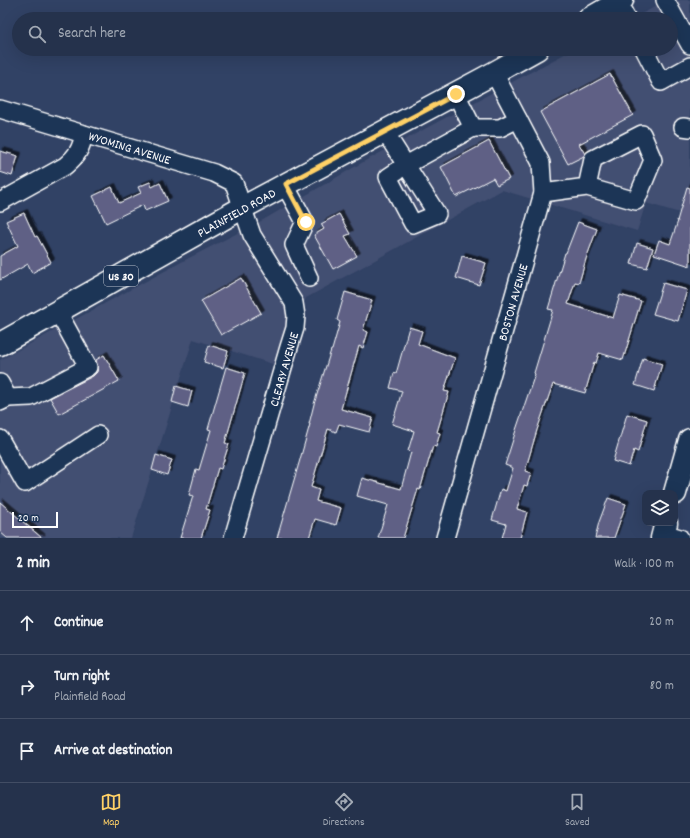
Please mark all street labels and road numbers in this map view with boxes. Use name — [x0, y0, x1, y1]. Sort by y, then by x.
street label: WYOMING AVENUE — [86, 128, 173, 171]
street label: PLAINFIELD ROAD — [195, 185, 280, 244]
street label: BOSTON AVENUE — [494, 262, 534, 343]
road number: US 30 — [104, 266, 138, 286]
street label: CLEARY AVENUE — [266, 330, 305, 409]

